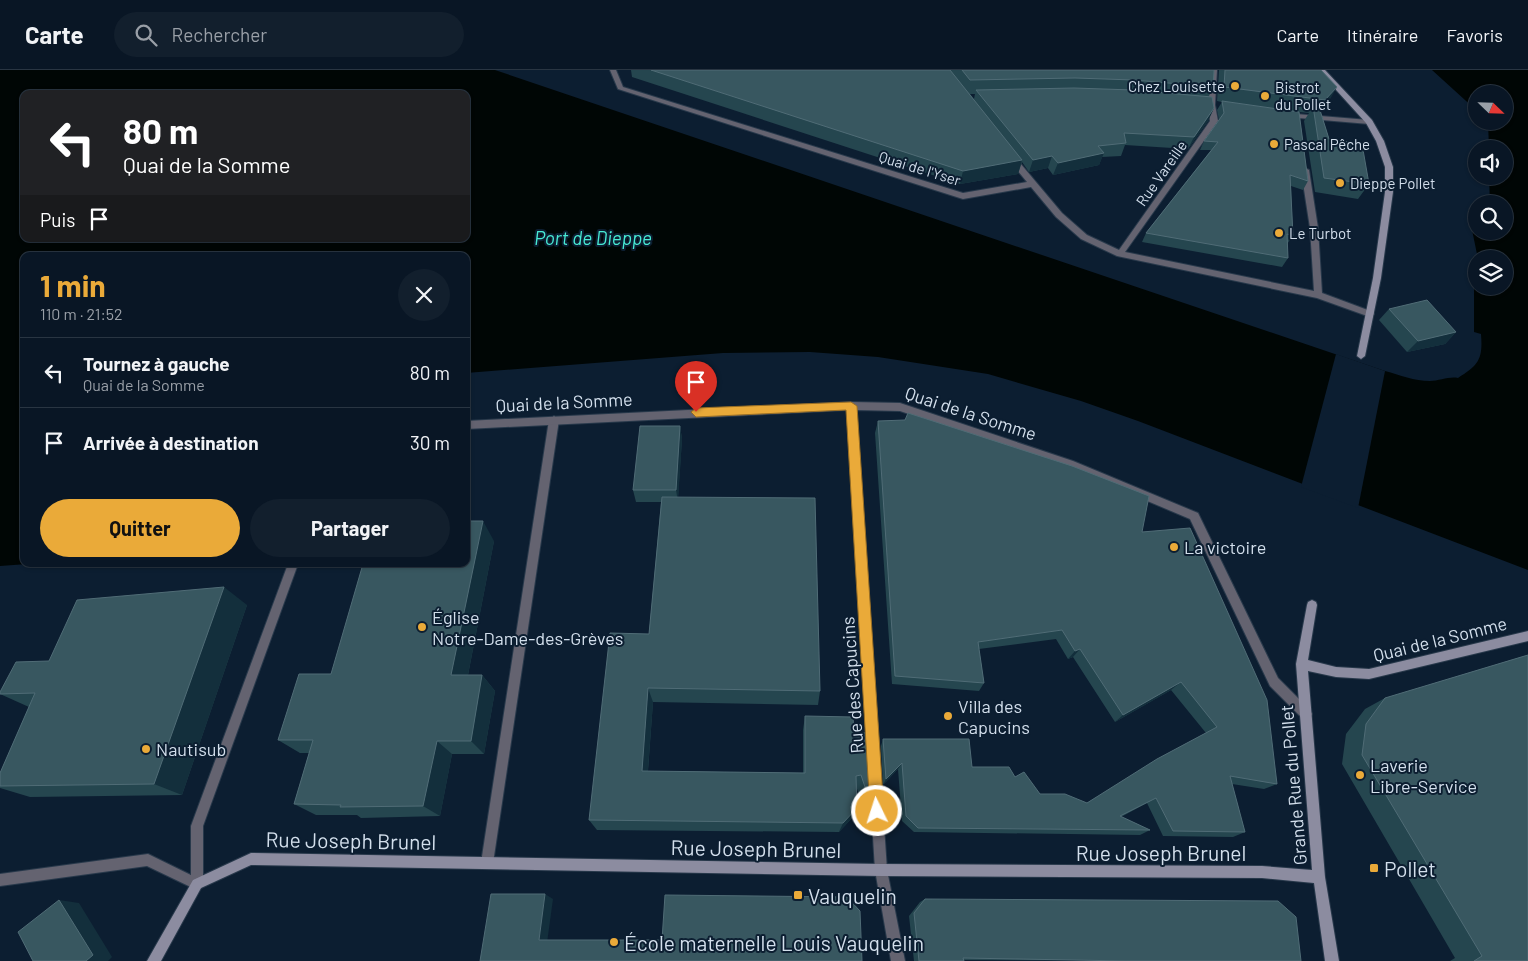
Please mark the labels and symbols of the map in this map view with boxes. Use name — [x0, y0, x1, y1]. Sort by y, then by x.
place label: Chez Louisette — [1128, 77, 1225, 95]
place label: Bistrot du Pollet — [1275, 78, 1331, 113]
marker: Chez Louisette — [1229, 80, 1241, 92]
north arrow — [1468, 85, 1512, 130]
marker: Bistrot du Pollet — [1259, 90, 1271, 102]
place label: Pascal Pêche — [1284, 135, 1370, 153]
street label: Rue Vareille — [1132, 137, 1190, 209]
marker: Pascal Pêche — [1268, 138, 1280, 150]
street label: Quai de l'Yser — [877, 147, 964, 189]
place label: Dieppe Pollet — [1350, 174, 1436, 192]
marker: Dieppe Pollet — [1334, 177, 1346, 189]
place label: Le Turbot — [1289, 224, 1352, 242]
water label: Port de Dieppe — [534, 226, 652, 249]
marker: Le Turbot — [1273, 227, 1285, 239]
pin — [675, 361, 717, 412]
street label: Quai de la Somme — [902, 381, 1040, 445]
street label: Quai de la Somme — [495, 387, 633, 417]
place label: La victoire — [1184, 536, 1266, 558]
marker: La victoire — [1168, 541, 1180, 553]
place label: Église Notre-Dame-des-Grèves — [432, 606, 623, 649]
street label: Quai de la Somme — [1371, 612, 1509, 666]
street label: Rue des Capucins — [836, 616, 868, 754]
marker: Église Notre-Dame-des-Grèves — [416, 621, 428, 633]
place label: Villa des Capucins — [958, 695, 1030, 738]
street label: Grande Rue du Pollet — [1275, 704, 1311, 866]
marker: Villa des Capucins — [942, 710, 954, 722]
place label: Nautisub — [156, 738, 226, 760]
marker: Nautisub — [140, 743, 152, 755]
place label: Laverie Libre-Service — [1370, 754, 1477, 797]
marker: Laverie Libre-Service — [1354, 769, 1366, 781]
position arrow — [850, 784, 902, 836]
street label: Rue Joseph Brunel — [265, 826, 437, 854]
street label: Rue Joseph Brunel — [670, 834, 842, 862]
street label: Rue Joseph Brunel — [1076, 840, 1246, 865]
place label: Pollet — [1384, 856, 1436, 881]
marker: Pollet — [1368, 862, 1380, 874]
place label: Vauquelin — [808, 883, 897, 908]
marker: Vauquelin — [792, 889, 804, 901]
place label: École maternelle Louis Vauquelin — [624, 930, 924, 955]
marker: École maternelle Louis Vauquelin — [608, 936, 620, 948]

